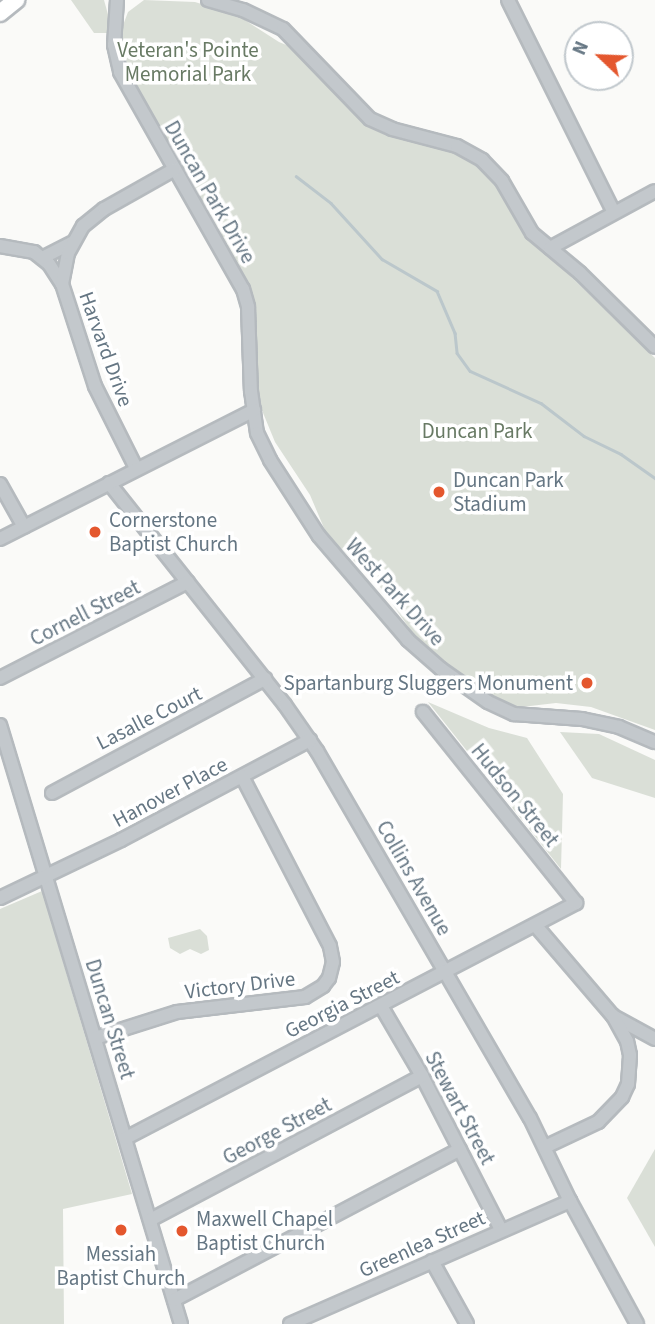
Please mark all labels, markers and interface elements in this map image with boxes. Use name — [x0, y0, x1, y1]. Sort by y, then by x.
north arrow — [564, 21, 634, 91]
park label: Veteran's Pointe Memorial Park — [117, 37, 259, 87]
text: N — [566, 37, 596, 59]
street label: Duncan Park Drive — [159, 116, 261, 268]
street label: Harvard Drive — [74, 288, 138, 410]
park label: Duncan Park — [422, 418, 532, 444]
place label: Duncan Park Stadium — [453, 467, 564, 517]
marker: Duncan Park Stadium — [431, 484, 447, 500]
place label: Cornerstone Baptist Church — [109, 507, 238, 557]
marker: Cornerstone Baptist Church — [87, 524, 103, 540]
street label: West Park Drive — [340, 533, 450, 651]
street label: Cornell Street — [26, 575, 144, 651]
place label: Spartanburg Sluggers Monument — [283, 670, 573, 696]
marker: Spartanburg Sluggers Monument — [579, 675, 595, 691]
street label: Lasalle Court — [92, 681, 206, 755]
street label: Hudson Street — [466, 738, 564, 852]
street label: Hanover Place — [108, 751, 232, 833]
street label: Collins Avenue — [371, 816, 457, 940]
street label: Duncan Street — [80, 956, 140, 1082]
street label: Georgia Street — [281, 964, 403, 1044]
street label: Victory Drive — [183, 966, 297, 1004]
street label: Stewart Street — [420, 1047, 500, 1169]
street label: George Street — [218, 1092, 336, 1170]
street label: Greenlea Street — [355, 1205, 489, 1283]
place label: Maxwell Chapel Baptist Church — [196, 1206, 333, 1256]
marker: Messiah Baptist Church — [113, 1222, 129, 1238]
marker: Maxwell Chapel Baptist Church — [174, 1223, 190, 1239]
place label: Messiah Baptist Church — [56, 1241, 186, 1291]

